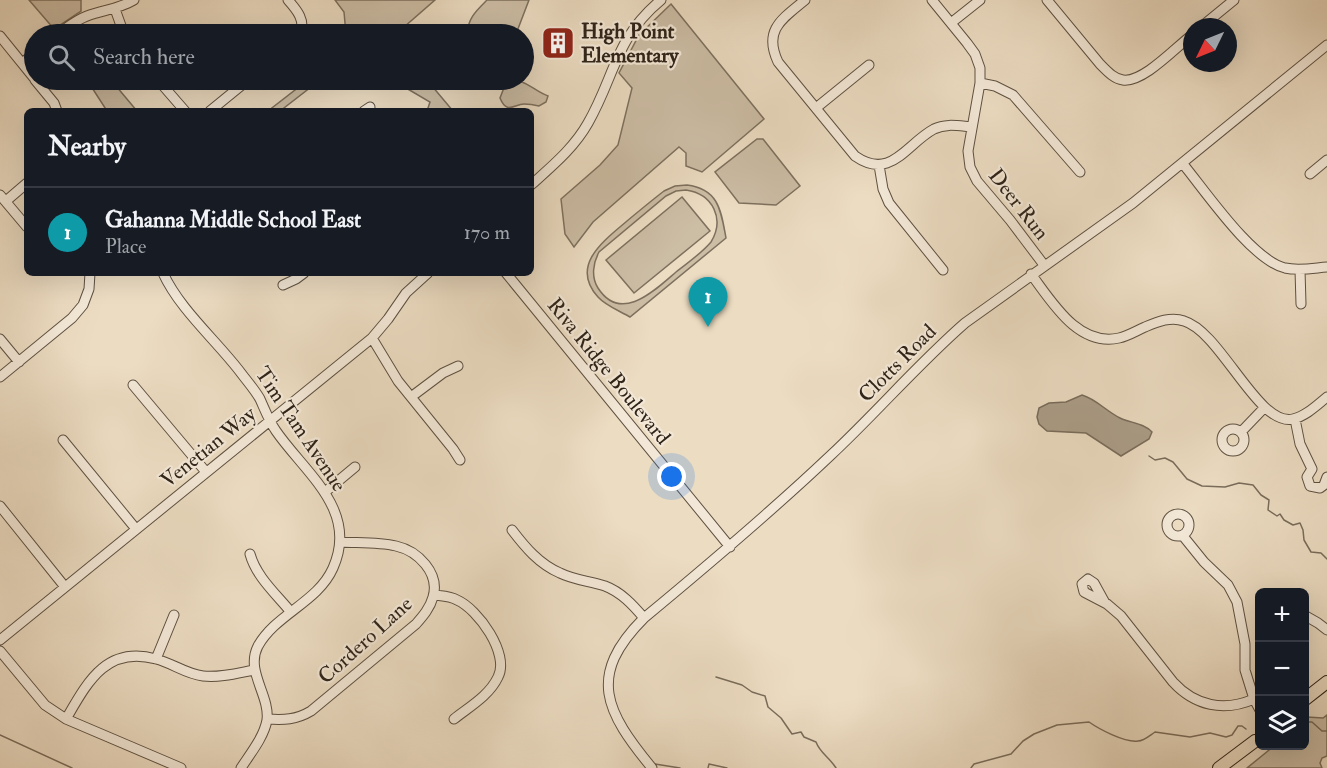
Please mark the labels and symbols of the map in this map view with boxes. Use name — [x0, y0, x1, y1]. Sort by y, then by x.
place label: High Point Elementary — [581, 18, 679, 69]
north arrow — [1183, 18, 1237, 72]
building icon: High Point Elementary — [540, 25, 576, 61]
street label: Deer Run — [982, 163, 1055, 246]
pin: 1 — [688, 278, 728, 327]
street label: Riva Ridge Boulevard — [541, 292, 677, 451]
street label: Clotts Road — [852, 318, 943, 408]
street label: Tim Tam Avenue — [249, 362, 352, 497]
street label: Venetian Way — [155, 400, 262, 494]
your location — [657, 462, 686, 491]
street label: Cordero Lane — [312, 591, 418, 690]

